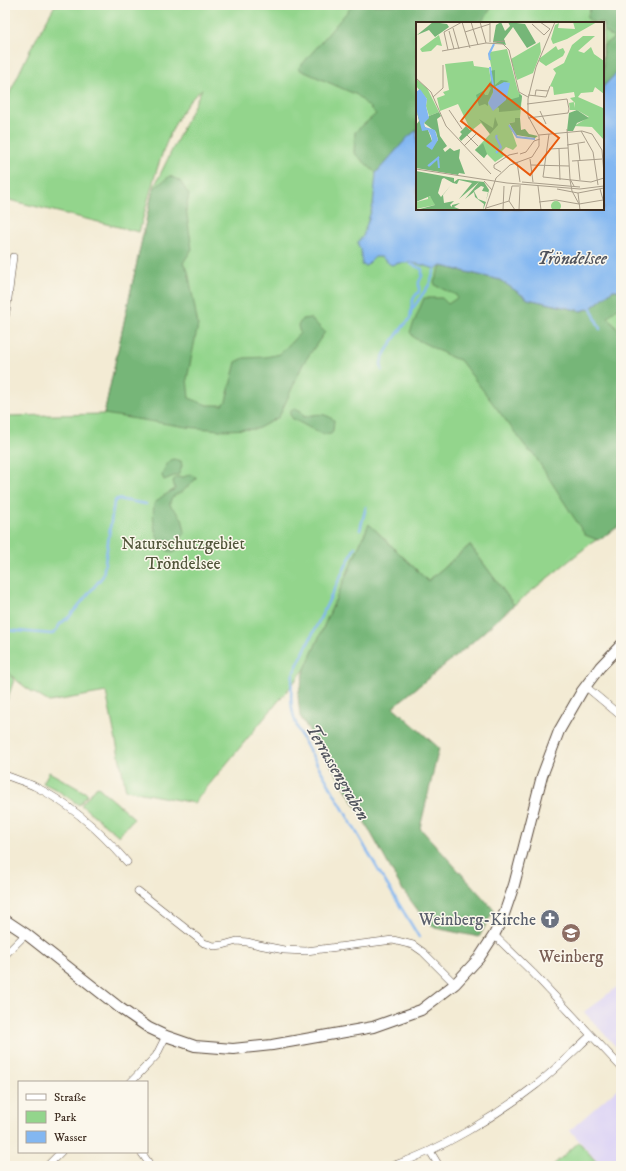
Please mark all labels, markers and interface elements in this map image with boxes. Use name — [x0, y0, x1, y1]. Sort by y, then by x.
inset map — [416, 22, 604, 210]
water label: Tröndelsee — [537, 248, 608, 270]
park label: Naturschutzgebiet Tröndelsee — [121, 533, 245, 575]
water label: Terrassengraben — [301, 720, 374, 825]
church icon: Weinberg-Kirche — [539, 908, 561, 930]
place label: Weinberg-Kirche — [418, 909, 536, 931]
school or university icon: Weinberg — [560, 922, 582, 944]
place label: Weinberg — [538, 946, 604, 968]
legend — [18, 1081, 148, 1153]
text: Straße — [54, 1090, 86, 1105]
text: Park — [54, 1110, 76, 1125]
text: Wasser — [53, 1130, 87, 1145]

